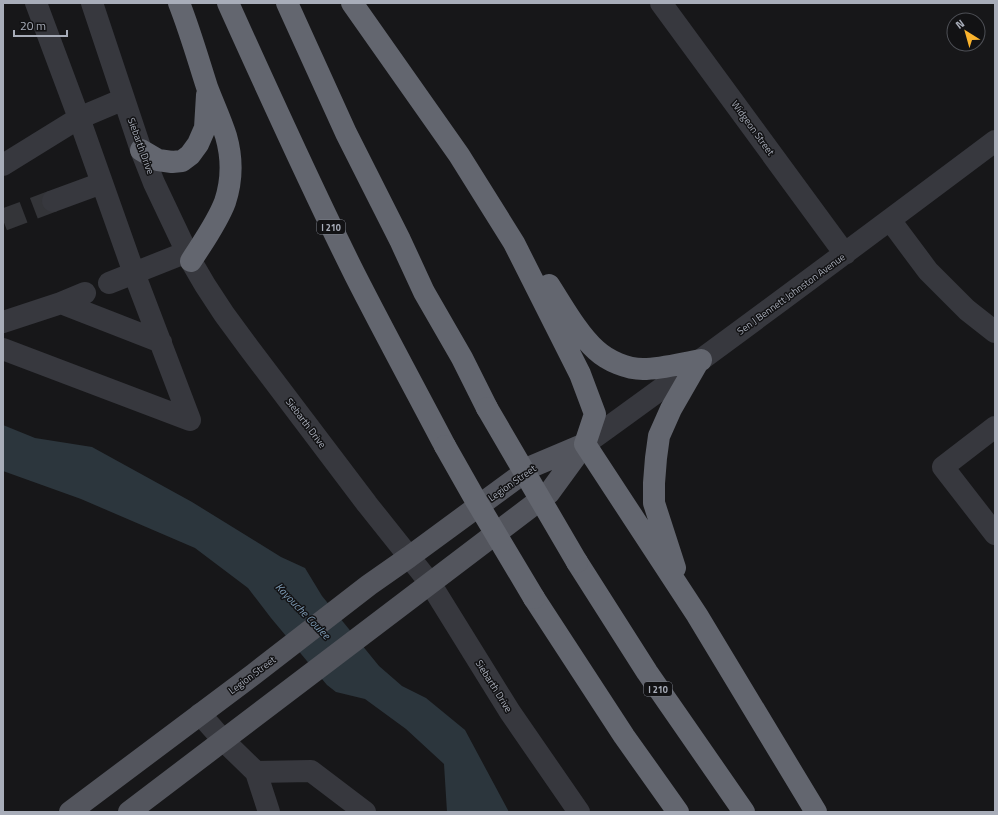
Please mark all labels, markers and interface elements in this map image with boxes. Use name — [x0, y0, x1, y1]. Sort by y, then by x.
scale bar — [14, 12, 67, 38]
north arrow — [946, 12, 986, 52]
text: N — [952, 15, 968, 33]
text: 20 m — [20, 16, 46, 35]
street label: Widgeon Street — [728, 97, 779, 159]
street label: Siebarth Drive — [124, 116, 158, 176]
road number: I 210 — [317, 220, 345, 234]
street label: Sen J Bennett Johnston Avenue — [734, 250, 848, 338]
street label: Siebarth Drive — [282, 395, 330, 451]
street label: Legion Street — [485, 461, 540, 505]
water label: Kayouche Coulee — [272, 579, 335, 644]
street label: Legion Street — [225, 652, 279, 698]
street label: Siebarth Drive — [472, 657, 516, 715]
road number: I 210 — [644, 682, 672, 696]

